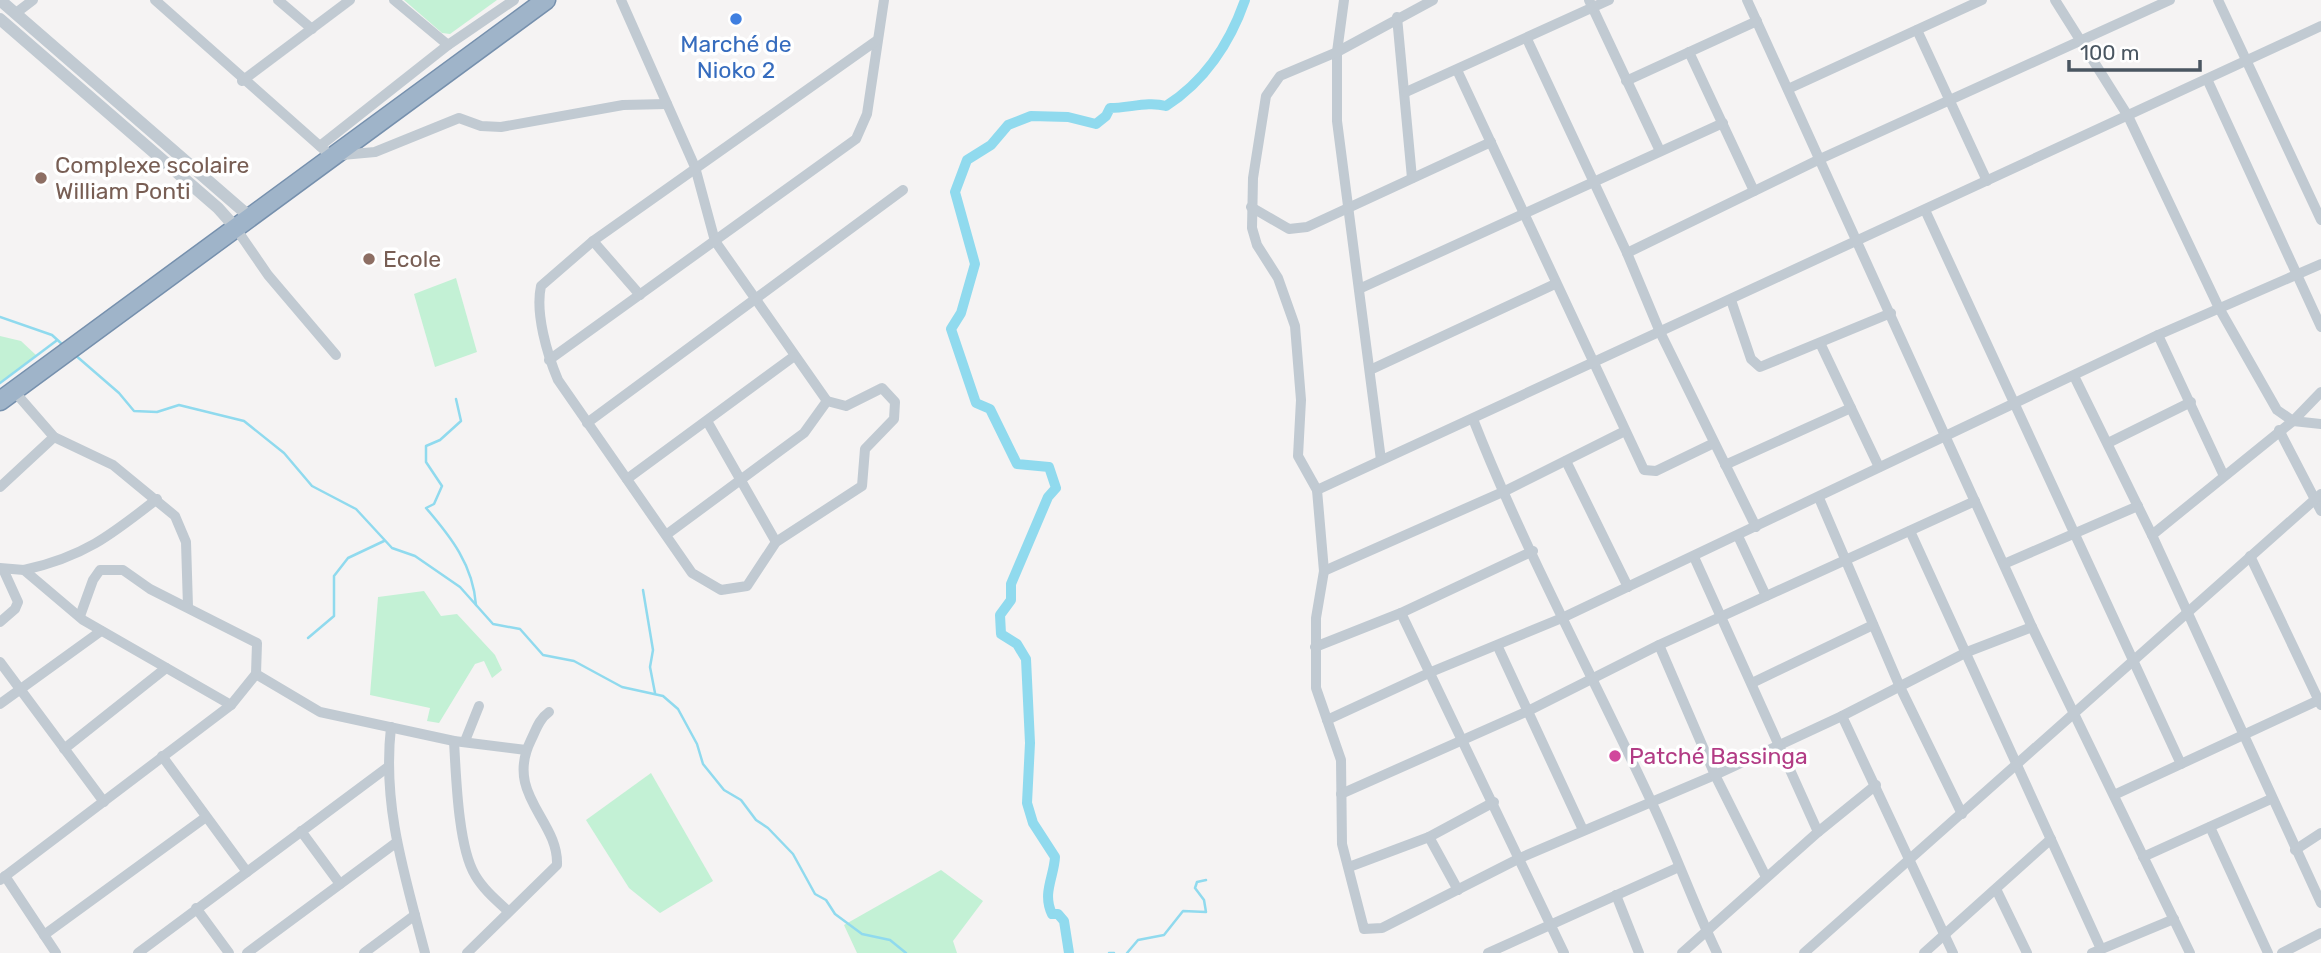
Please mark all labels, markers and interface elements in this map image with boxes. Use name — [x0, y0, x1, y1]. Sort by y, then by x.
marker: Marché de Nioko 2 — [728, 11, 744, 27]
scale bar — [2069, 28, 2200, 72]
place label: Marché de Nioko 2 — [680, 30, 792, 84]
text: 100 m — [2080, 40, 2139, 65]
place label: Complexe scolaire William Ponti — [55, 151, 249, 205]
marker: Complexe scolaire William Ponti — [33, 170, 49, 186]
place label: Ecole — [383, 245, 441, 273]
marker: Ecole — [361, 251, 377, 267]
place label: Patché Bassinga — [1629, 742, 1808, 770]
marker: Patché Bassinga — [1607, 748, 1623, 764]

